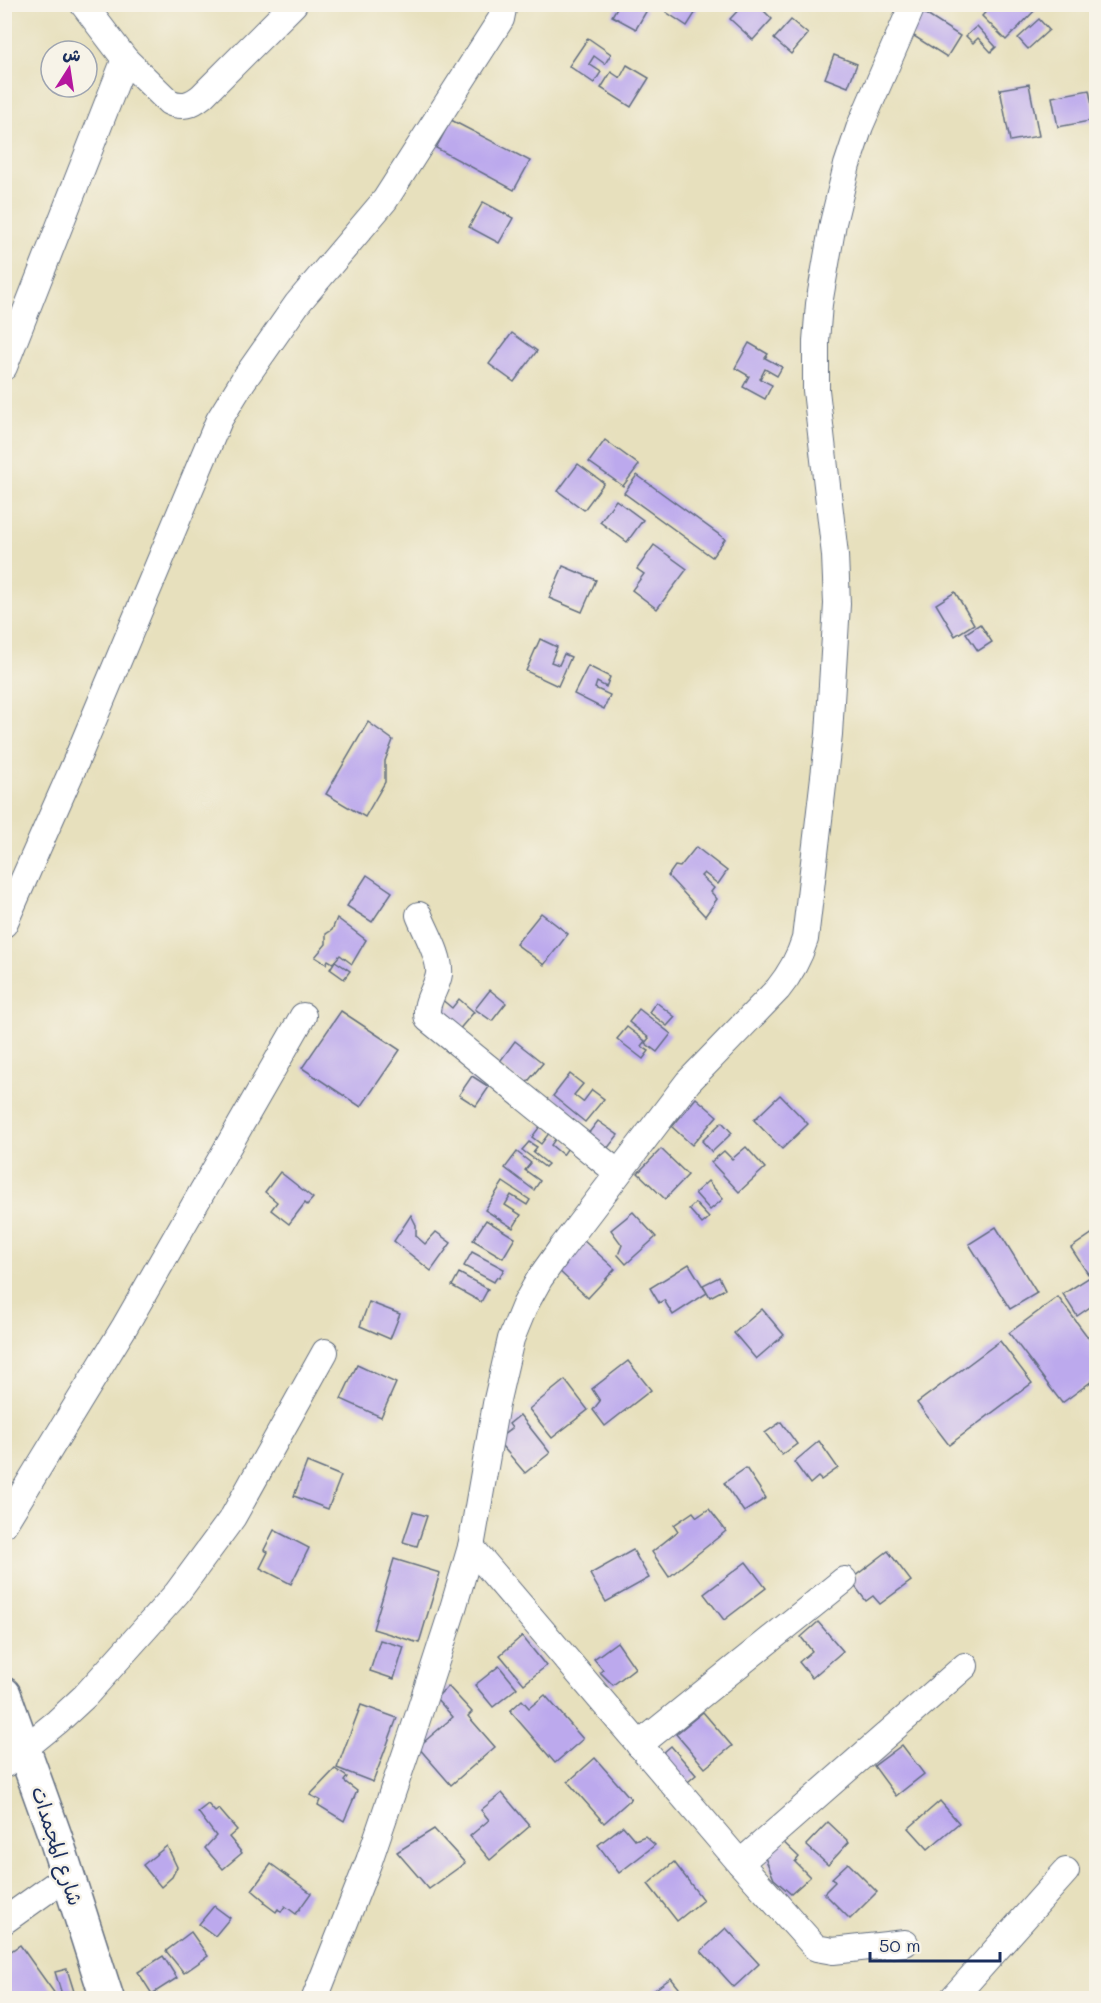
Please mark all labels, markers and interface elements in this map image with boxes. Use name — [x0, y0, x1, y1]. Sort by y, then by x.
north arrow — [39, 39, 99, 99]
text: ش — [61, 42, 83, 66]
street label: شارع المجمدات — [25, 1783, 89, 1909]
scale bar — [870, 1925, 1000, 1963]
text: 50 m — [879, 1933, 921, 1957]

